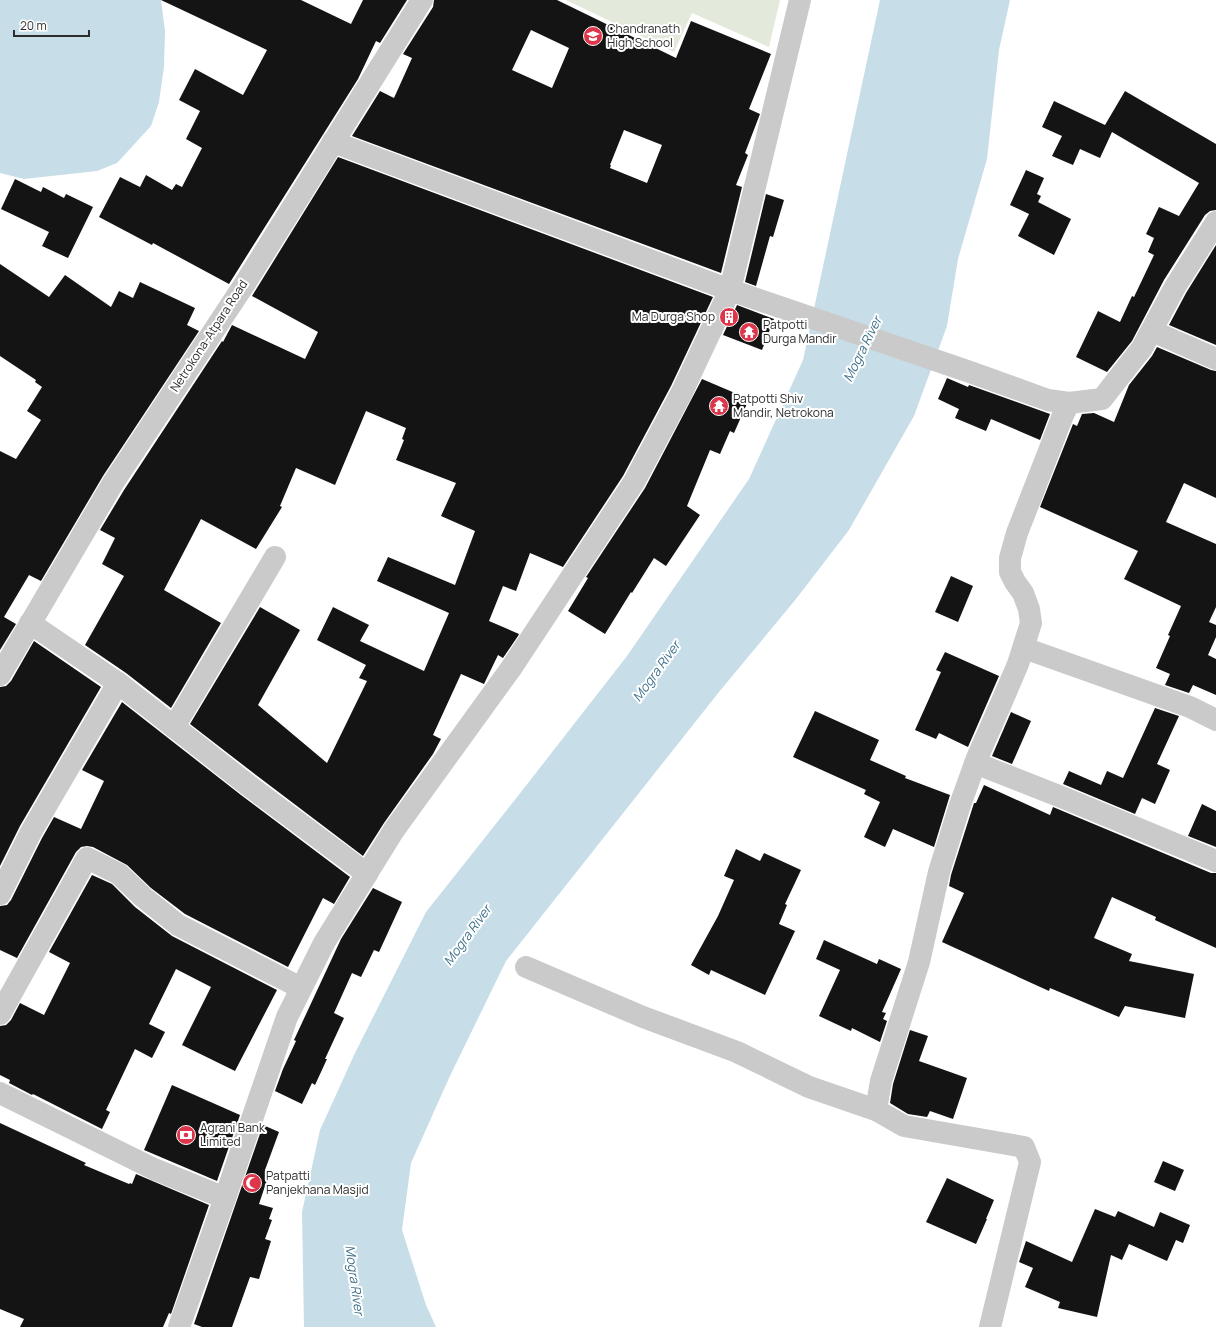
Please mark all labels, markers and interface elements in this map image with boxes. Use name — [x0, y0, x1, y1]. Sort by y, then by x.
scale bar — [14, 12, 89, 38]
text: 20 m — [20, 17, 47, 34]
place label: Chandranath High School — [607, 20, 680, 51]
school or university icon: Chandranath High School — [582, 25, 604, 47]
street label: Netrokona-Atpara Road — [166, 276, 251, 395]
building icon: Ma Durga Shop — [718, 306, 740, 328]
place label: Ma Durga Shop — [632, 308, 715, 325]
water label: Mogra River — [838, 311, 887, 385]
place label: Patpotti Durga Mandir — [763, 316, 837, 347]
temple icon: Patpotti Durga Mandir — [738, 321, 760, 343]
place label: Patpotti Shiv Mandir, Netrokona — [733, 390, 834, 421]
temple icon: Patpotti Shiv Mandir, Netrokona — [708, 395, 730, 417]
water label: Mogra River — [628, 635, 685, 705]
water label: Mogra River — [439, 899, 496, 969]
place label: Agrani Bank Limited — [200, 1119, 266, 1150]
bank icon: Agrani Bank Limited — [175, 1124, 197, 1146]
place label: Patpatti Panjekhana Masjid — [266, 1167, 369, 1198]
mosque icon: Patpatti Panjekhana Masjid — [241, 1172, 263, 1194]
water label: Mogra River — [341, 1244, 369, 1318]

